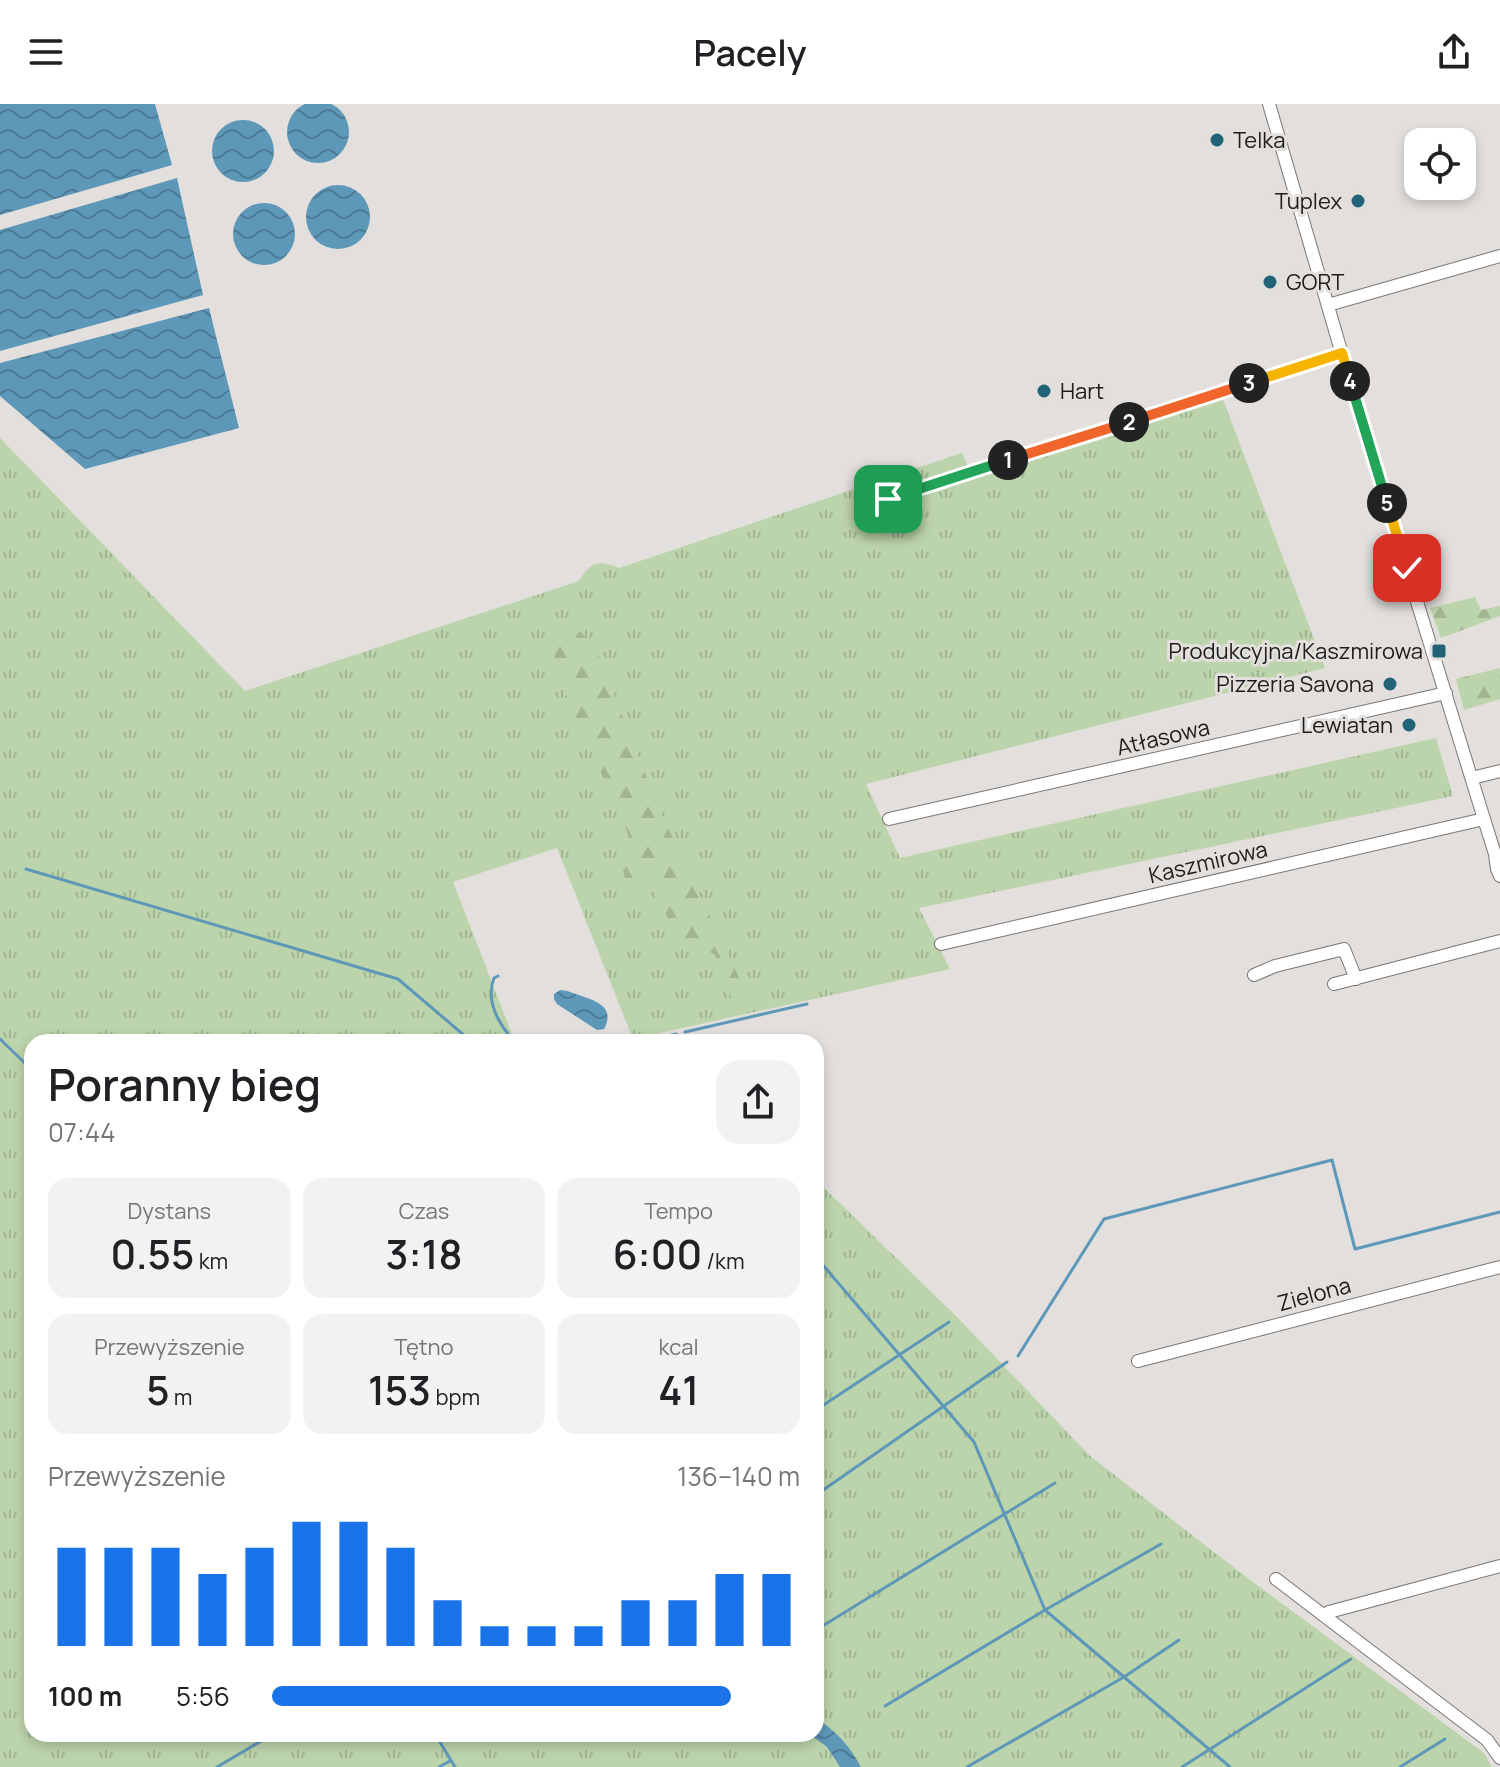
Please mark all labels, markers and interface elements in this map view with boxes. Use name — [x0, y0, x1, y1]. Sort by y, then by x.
text: Pacely — [693, 28, 807, 77]
icon: menu — [24, 30, 68, 74]
icon: share — [1432, 30, 1476, 74]
place label: Telka — [1233, 125, 1286, 155]
map controls — [1404, 128, 1476, 200]
button: locate — [1404, 128, 1476, 200]
marker: Telka — [1208, 131, 1226, 149]
place label: Tuplex — [1275, 186, 1342, 216]
marker: Tuplex — [1349, 192, 1367, 210]
place label: GORT — [1286, 267, 1344, 297]
marker: GORT — [1261, 273, 1279, 291]
pin: 4 — [1330, 361, 1370, 401]
pin: 3 — [1229, 363, 1269, 403]
text: 4 — [1343, 366, 1357, 396]
text: 3 — [1243, 368, 1255, 398]
place label: Hart — [1060, 376, 1104, 406]
marker: Hart — [1035, 382, 1053, 400]
pin: 2 — [1109, 402, 1149, 442]
text: 2 — [1122, 407, 1136, 437]
pin: 1 — [988, 440, 1028, 480]
text: 1 — [1003, 445, 1013, 475]
pin — [854, 465, 922, 533]
icon: arrive — [866, 477, 910, 521]
pin: 5 — [1367, 483, 1407, 523]
text: 5 — [1381, 488, 1393, 518]
pin — [1373, 534, 1441, 602]
icon: check — [1385, 546, 1429, 590]
place label: Produkcyjna/Kaszmirowa — [1169, 636, 1423, 666]
marker: Produkcyjna/Kaszmirowa — [1430, 642, 1448, 660]
place label: Pizzeria Savona — [1216, 669, 1374, 699]
marker: Pizzeria Savona — [1381, 675, 1399, 693]
place label: Lewiatan — [1301, 710, 1393, 740]
street label: Atłasowa — [1114, 712, 1212, 762]
marker: Lewiatan — [1400, 716, 1418, 734]
street label: Kaszmirowa — [1146, 834, 1270, 890]
text: Poranny bieg — [48, 1054, 321, 1114]
button: share — [716, 1060, 800, 1144]
text: 07:44 — [48, 1114, 116, 1150]
text: Dystans — [128, 1196, 211, 1226]
text: Czas — [399, 1196, 449, 1226]
text: Tempo — [644, 1196, 713, 1226]
text: 0.55 — [110, 1226, 194, 1281]
text: 3:18 — [386, 1226, 462, 1281]
text: 6:00 — [613, 1226, 702, 1281]
text: km — [194, 1246, 228, 1276]
text: /km — [702, 1246, 745, 1276]
street label: Zielona — [1274, 1270, 1354, 1318]
text: Przewyższenie — [94, 1332, 245, 1362]
text: Tętno — [394, 1332, 454, 1362]
text: kcal — [659, 1332, 699, 1362]
text: 5 — [146, 1362, 169, 1417]
text: 153 — [368, 1362, 431, 1417]
text: 41 — [658, 1362, 699, 1417]
text: m — [169, 1382, 193, 1412]
text: bpm — [431, 1382, 480, 1412]
text: Przewyższenie — [48, 1458, 226, 1494]
text: 136–140 m — [677, 1458, 800, 1494]
text: 100 m — [48, 1678, 122, 1714]
text: 5:56 — [176, 1678, 230, 1714]

